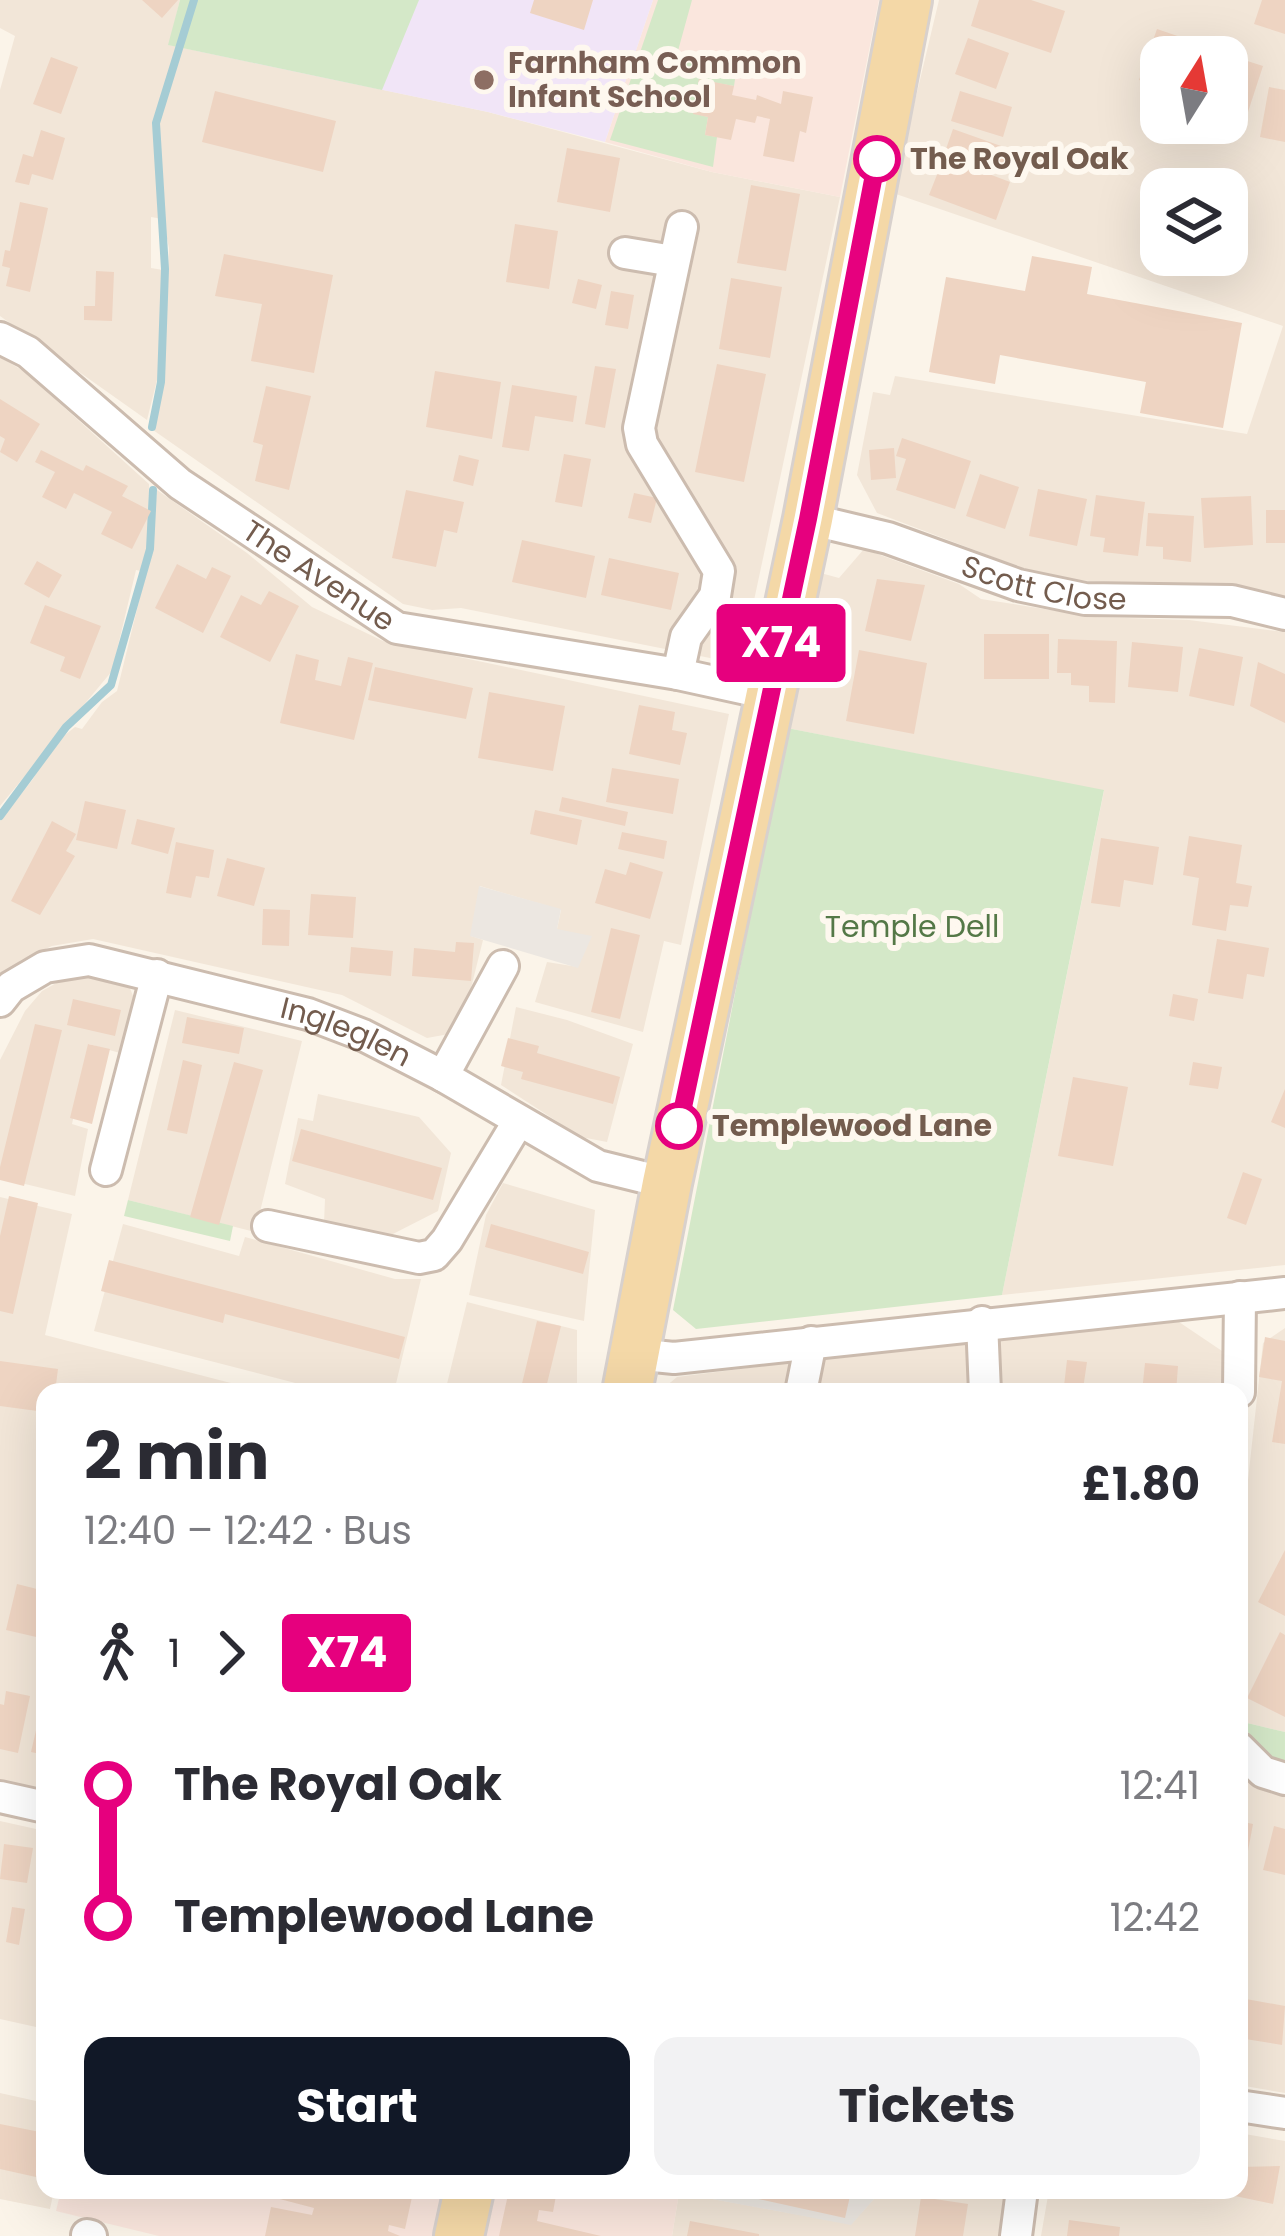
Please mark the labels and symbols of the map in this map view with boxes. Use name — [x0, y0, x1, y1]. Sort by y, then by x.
north arrow — [1140, 36, 1248, 144]
place label: Farnham Common Infant School — [508, 41, 801, 118]
marker: Farnham Common Infant School — [471, 67, 497, 93]
marker: The Royal Oak — [855, 137, 899, 181]
place label: The Royal Oak — [910, 137, 1129, 180]
street label: The Avenue — [234, 509, 404, 642]
street label: Scott Close — [955, 544, 1127, 621]
line badge: X74 — [712, 604, 850, 682]
park label: Temple Dell — [825, 905, 999, 948]
street label: Ingleglen — [276, 986, 419, 1077]
marker: Templewood Lane — [657, 1104, 701, 1148]
place label: Templewood Lane — [712, 1104, 992, 1147]

